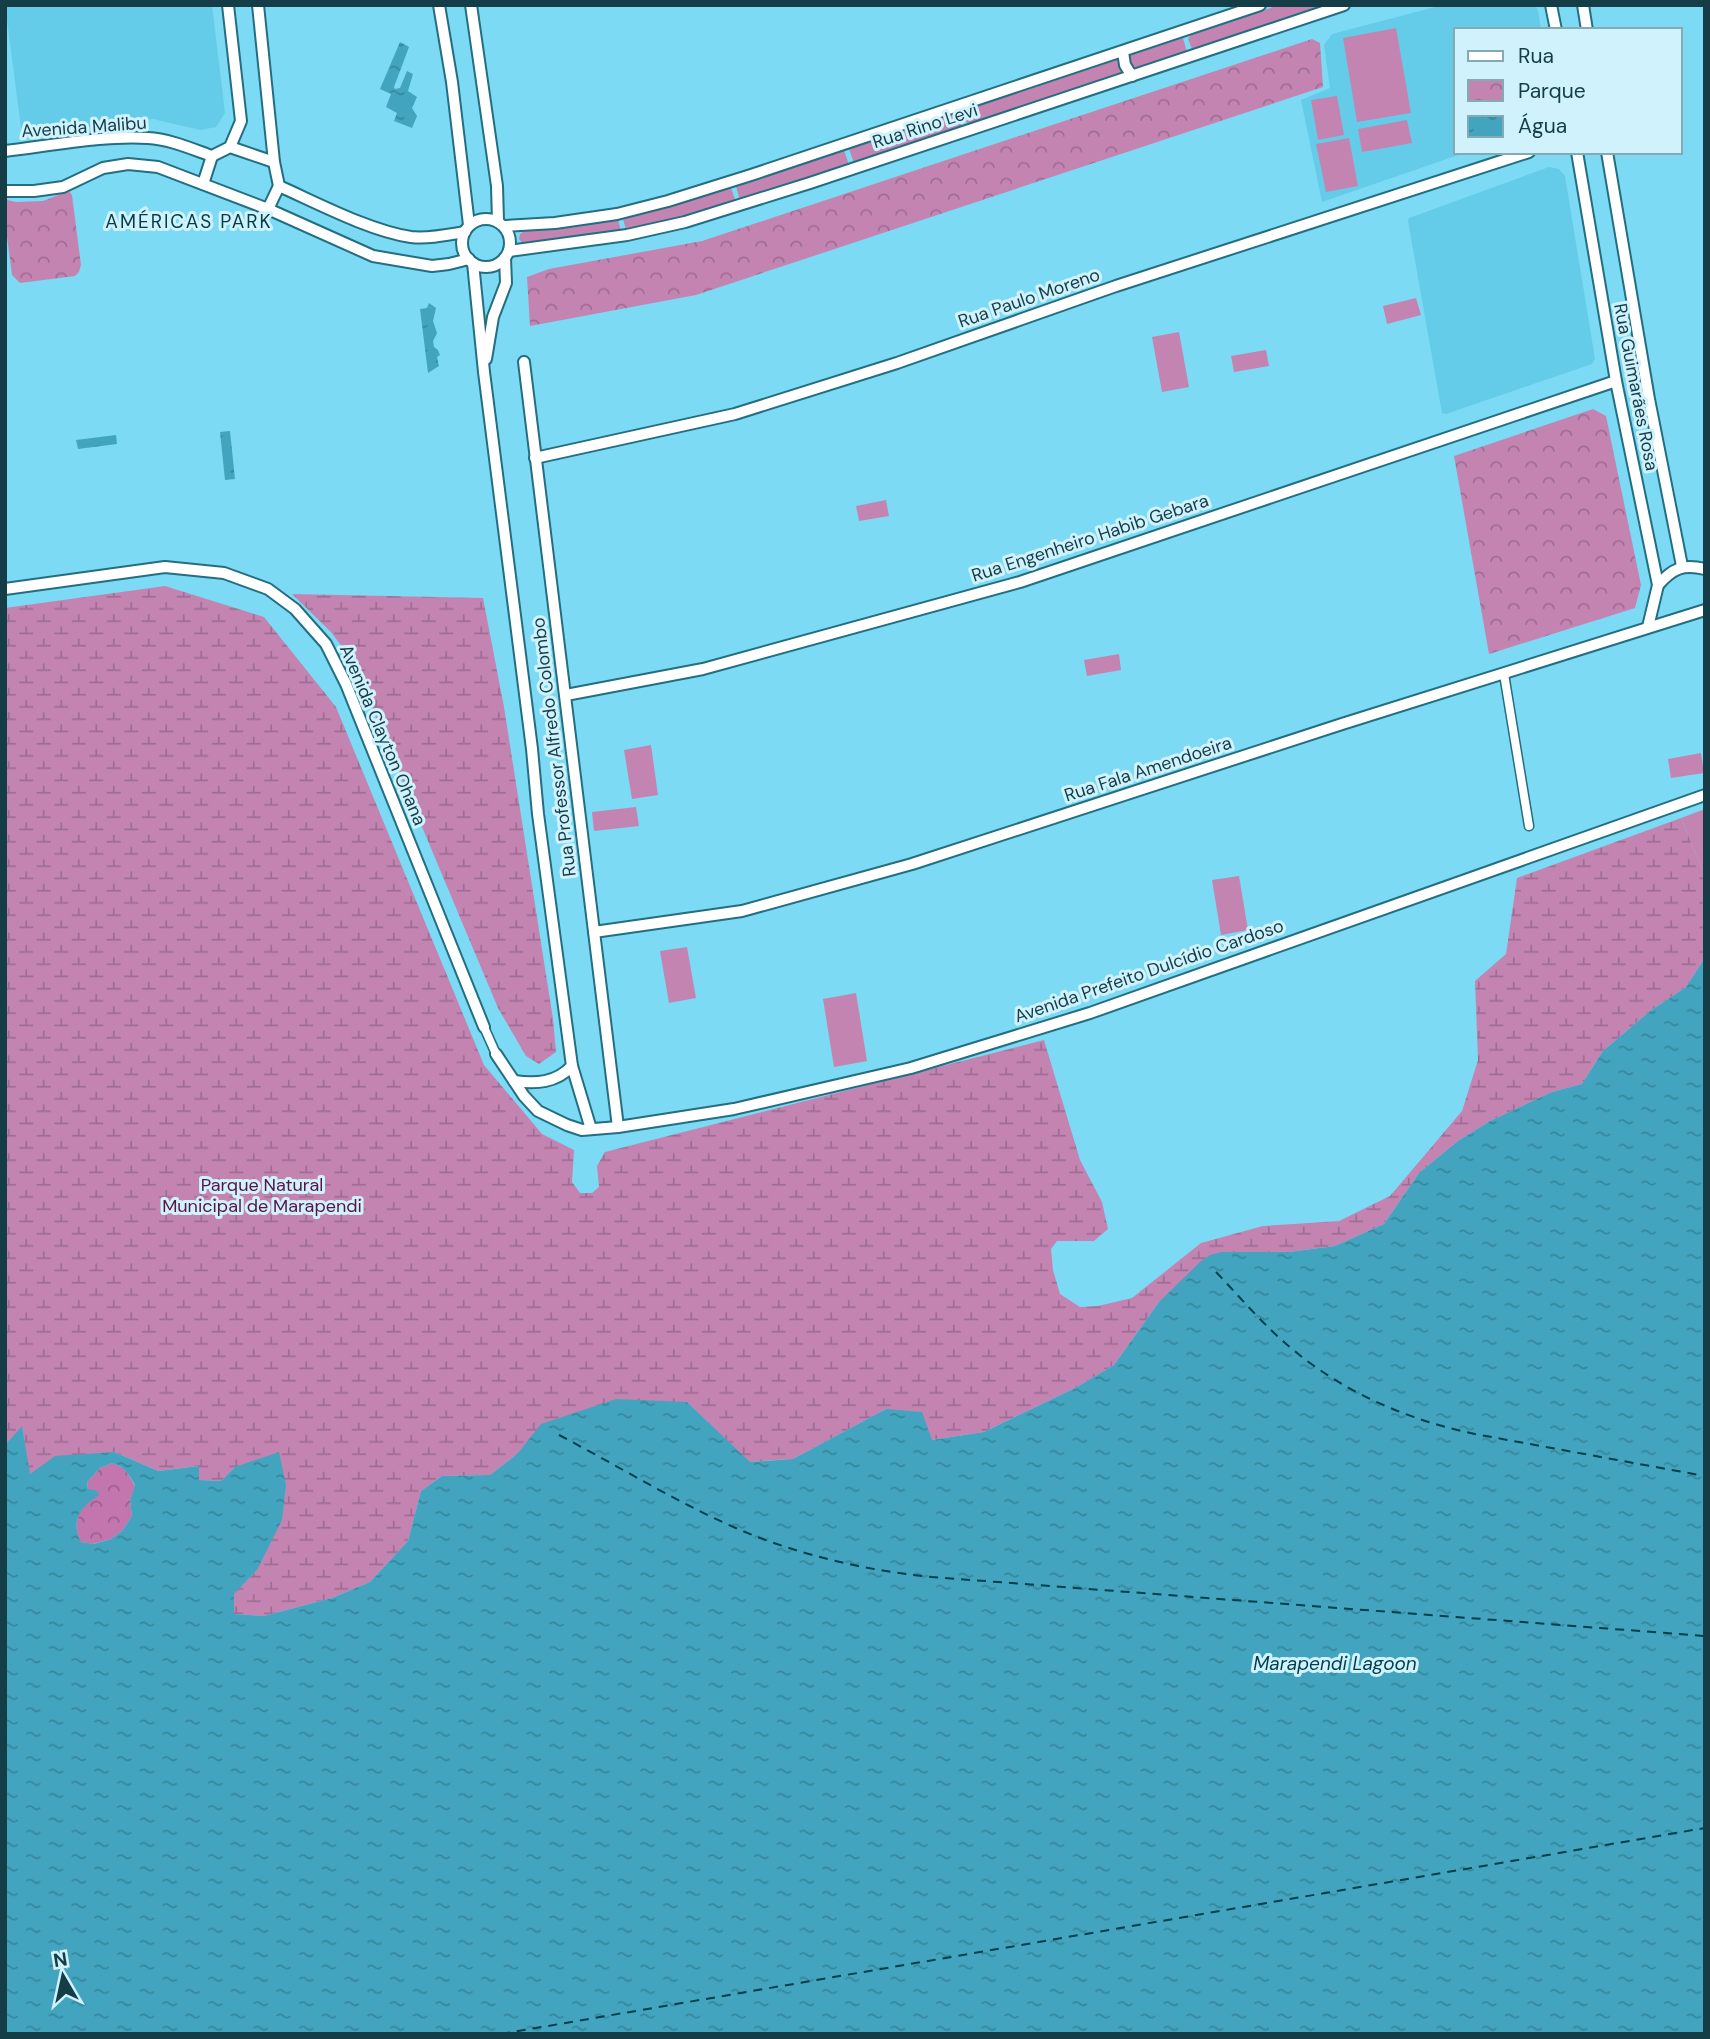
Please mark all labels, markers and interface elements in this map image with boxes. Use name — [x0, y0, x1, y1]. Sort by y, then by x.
legend — [1454, 28, 1682, 154]
text: Rua — [1518, 42, 1554, 70]
text: Parque — [1518, 77, 1586, 105]
street label: Rua Rino Levi — [869, 98, 981, 154]
street label: Avenida Malibu — [20, 111, 148, 143]
text: Água — [1518, 112, 1567, 140]
district label: AMÉRICAS PARK — [105, 209, 273, 234]
street label: Rua Paulo Moreno — [955, 262, 1103, 334]
street label: Rua Guimarães Rosa — [1608, 301, 1664, 473]
street label: Rua Engenheiro Habib Gebara — [968, 488, 1212, 588]
street label: Rua Professor Alfredo Colombo — [526, 616, 582, 878]
street label: Avenida Clayton Ohana — [334, 641, 432, 829]
street label: Rua Fala Amendoeira — [1061, 731, 1235, 807]
street label: Avenida Prefeito Dulcídio Cardoso — [1011, 914, 1287, 1028]
park label: Parque Natural Municipal de Marapendi — [162, 1173, 362, 1218]
water label: Marapendi Lagoon — [1253, 1651, 1417, 1676]
north arrow — [28, 1941, 98, 2011]
text: N — [52, 1946, 69, 1973]

